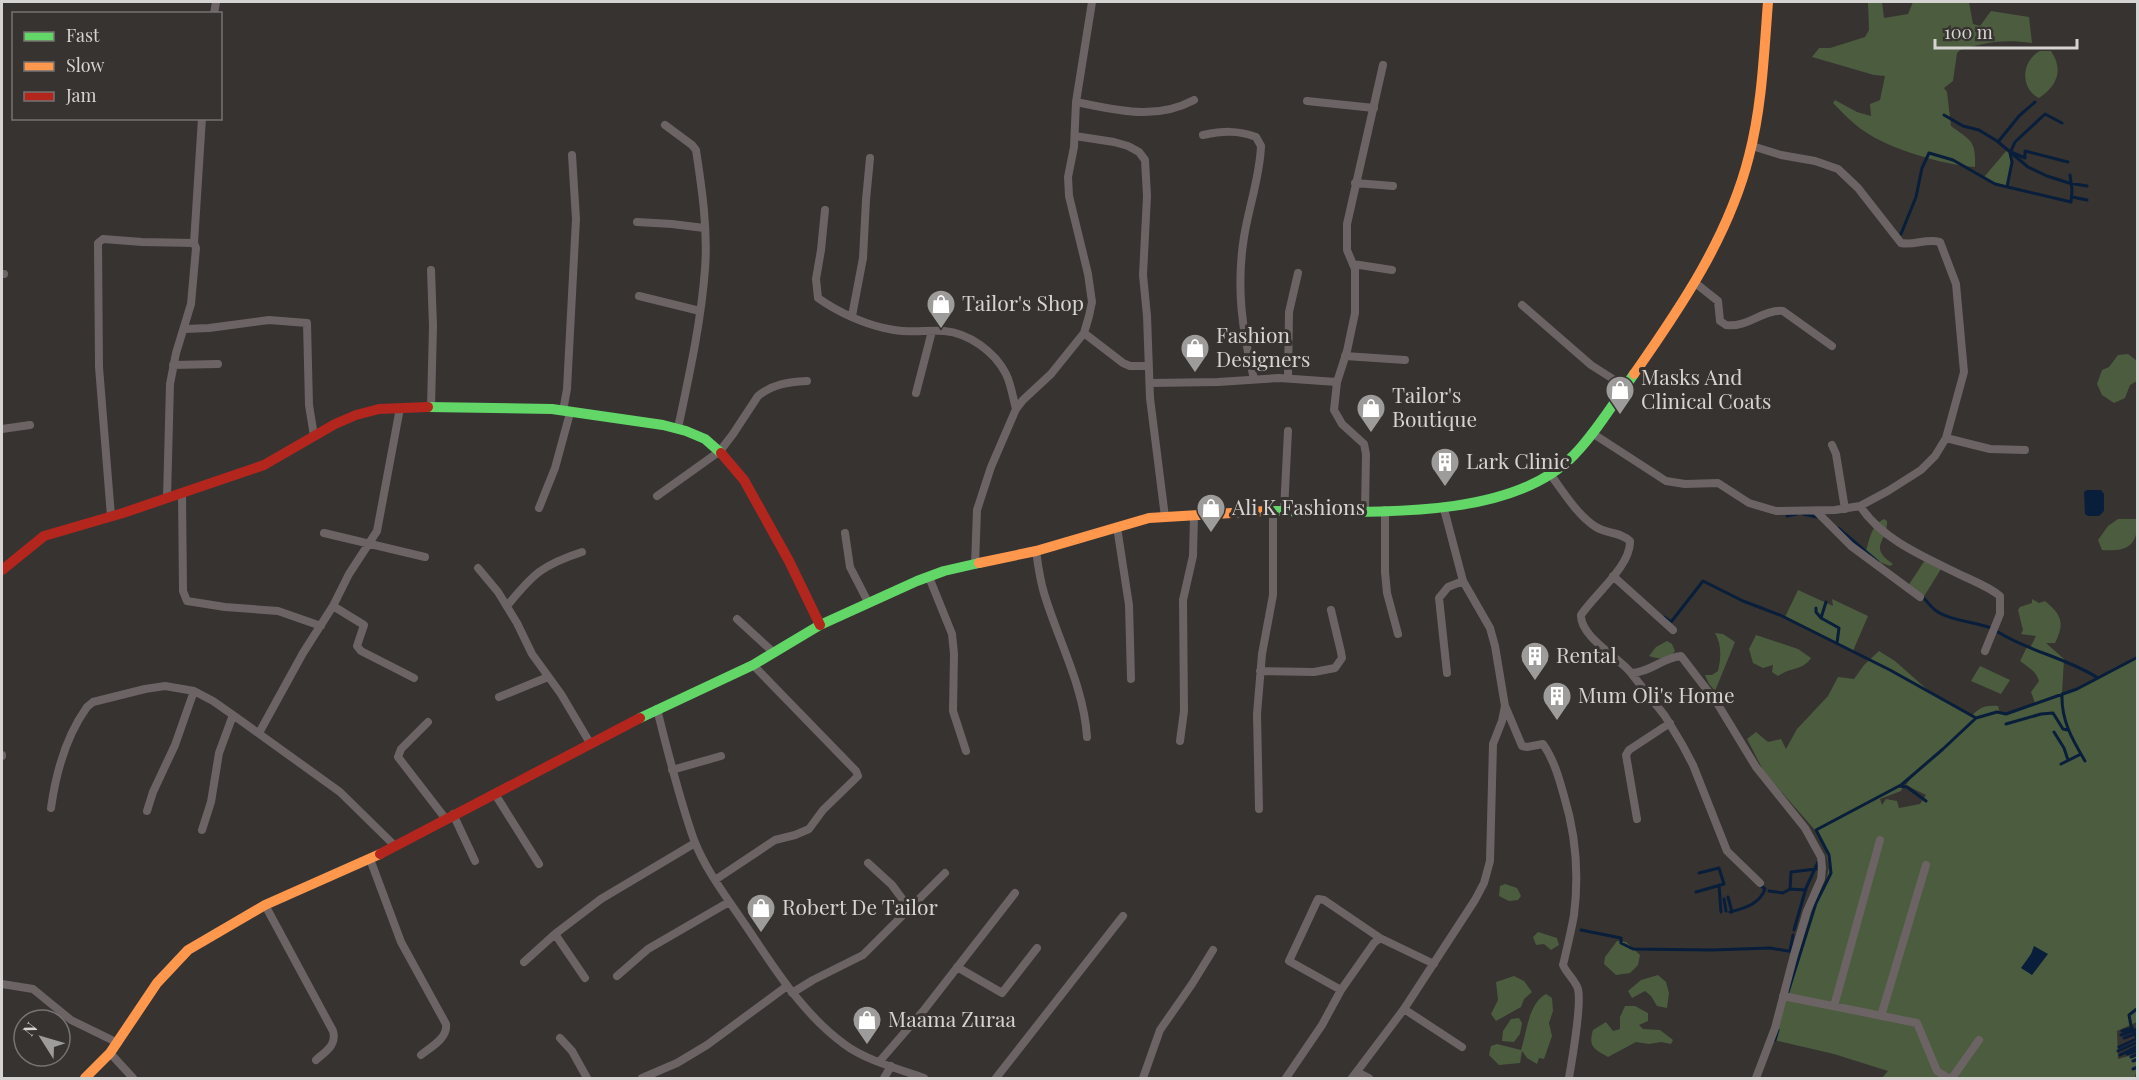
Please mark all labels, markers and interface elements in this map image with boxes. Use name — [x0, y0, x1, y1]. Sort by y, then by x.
legend — [12, 12, 222, 120]
scale bar — [1935, 12, 2078, 50]
text: 100 m — [1944, 20, 1993, 44]
text: Fast — [66, 23, 100, 47]
text: Slow — [66, 53, 104, 77]
text: Jam — [65, 83, 96, 107]
shop icon: Tailor's Shop — [925, 288, 957, 330]
place label: Tailor's Shop — [962, 288, 1084, 316]
place label: Fashion Designers — [1216, 320, 1310, 372]
shop icon: Fashion Designers — [1179, 332, 1211, 374]
place label: Masks And Clinical Coats — [1641, 362, 1771, 414]
shop icon: Masks And Clinical Coats — [1604, 374, 1636, 416]
place label: Tailor's Boutique — [1392, 380, 1477, 432]
shop icon: Tailor's Boutique — [1355, 392, 1387, 434]
building icon: Lark Clinic — [1429, 446, 1461, 488]
place label: Lark Clinic — [1466, 446, 1570, 474]
shop icon: Ali K Fashions — [1195, 492, 1227, 534]
place label: Ali K Fashions — [1231, 492, 1365, 520]
building icon: Rental — [1519, 640, 1551, 682]
place label: Rental — [1556, 640, 1617, 668]
building icon: Mum Oli's Home — [1541, 680, 1573, 722]
place label: Mum Oli's Home — [1578, 680, 1735, 708]
shop icon: Robert De Tailor — [745, 892, 777, 934]
place label: Robert De Tailor — [782, 892, 938, 920]
shop icon: Maama Zuraa — [851, 1004, 883, 1046]
place label: Maama Zuraa — [888, 1004, 1017, 1032]
north arrow — [12, 1008, 72, 1068]
text: N — [18, 1017, 42, 1040]

